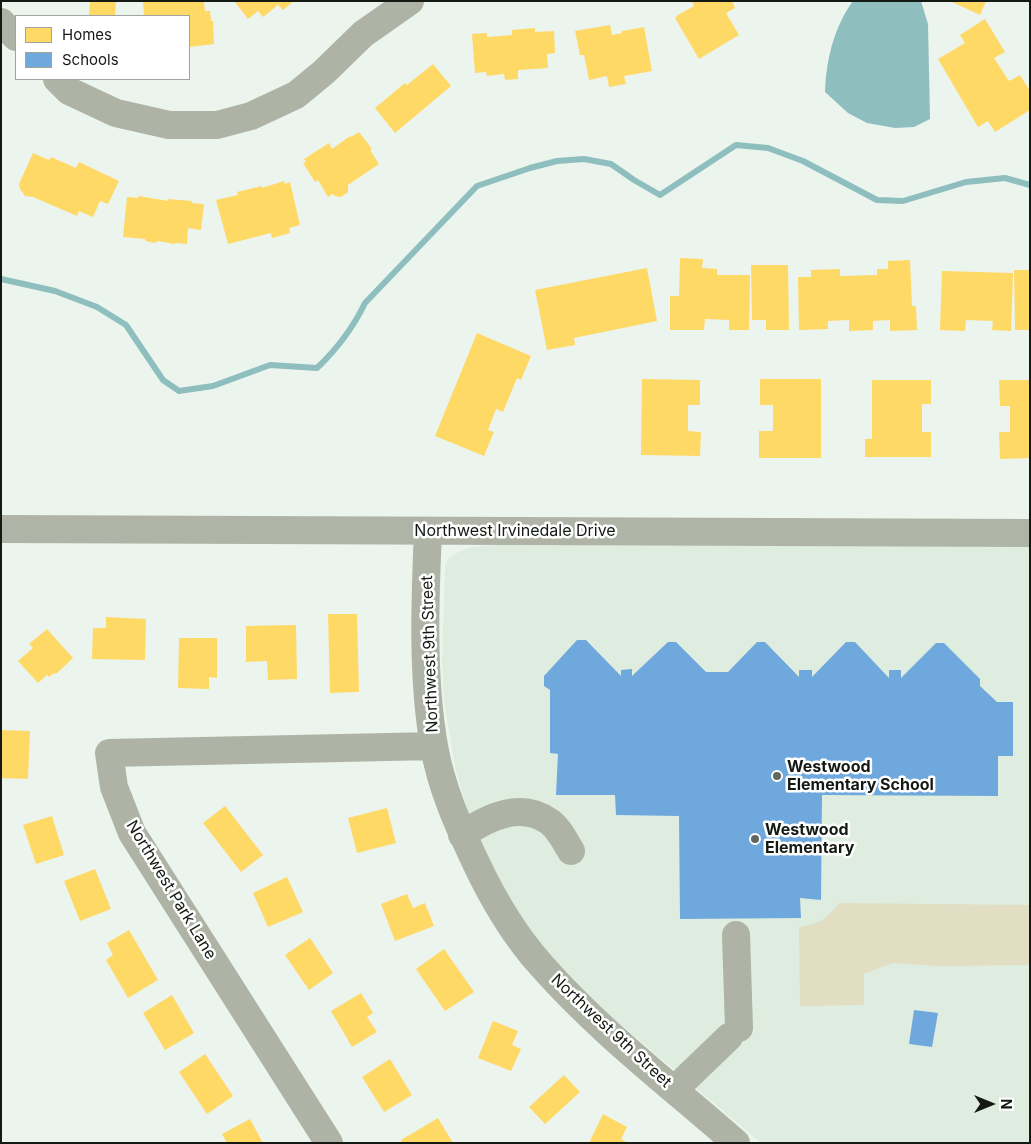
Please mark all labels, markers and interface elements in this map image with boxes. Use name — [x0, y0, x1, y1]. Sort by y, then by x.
legend — [15, 15, 190, 80]
text: Homes — [62, 25, 112, 44]
text: Schools — [62, 50, 119, 69]
street label: Northwest Irvinedale Drive — [414, 521, 616, 541]
street label: Northwest 9th Street — [418, 575, 442, 733]
place label: Westwood Elementary School — [787, 757, 934, 795]
marker: Westwood Elementary School — [771, 770, 783, 782]
street label: Northwest Park Lane — [122, 817, 220, 963]
place label: Westwood Elementary — [765, 820, 854, 858]
marker: Westwood Elementary — [749, 833, 761, 845]
street label: Northwest 9th Street — [547, 970, 675, 1092]
north arrow — [966, 1079, 1016, 1129]
text: N — [998, 1099, 1015, 1109]

